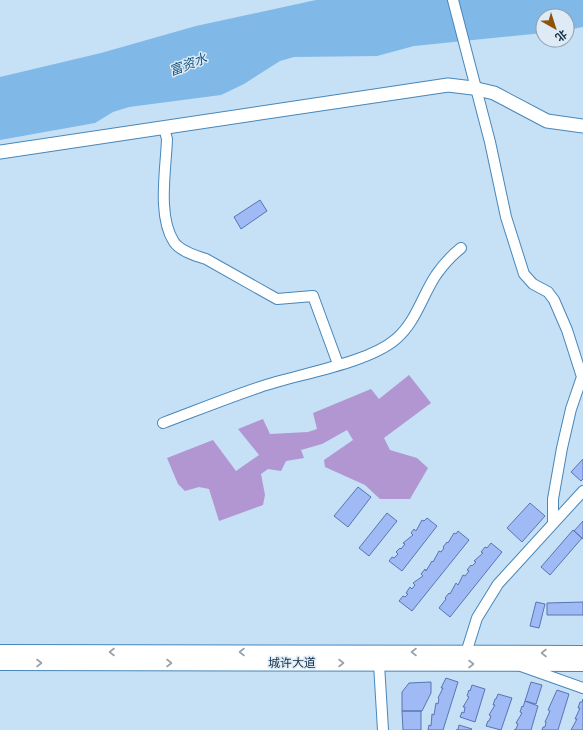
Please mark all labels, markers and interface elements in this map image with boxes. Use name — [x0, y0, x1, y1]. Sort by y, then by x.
north arrow — [535, 8, 575, 48]
text: 北 — [553, 28, 570, 45]
water label: 富资水 — [167, 49, 210, 78]
one-way arrow — [109, 648, 115, 656]
one-way arrow — [239, 648, 245, 656]
one-way arrow — [411, 648, 417, 656]
one-way arrow — [541, 649, 547, 657]
street label: 城许大道 — [268, 655, 316, 669]
one-way arrow — [36, 659, 42, 667]
one-way arrow — [166, 659, 172, 667]
one-way arrow — [338, 659, 344, 667]
one-way arrow — [468, 660, 474, 668]

